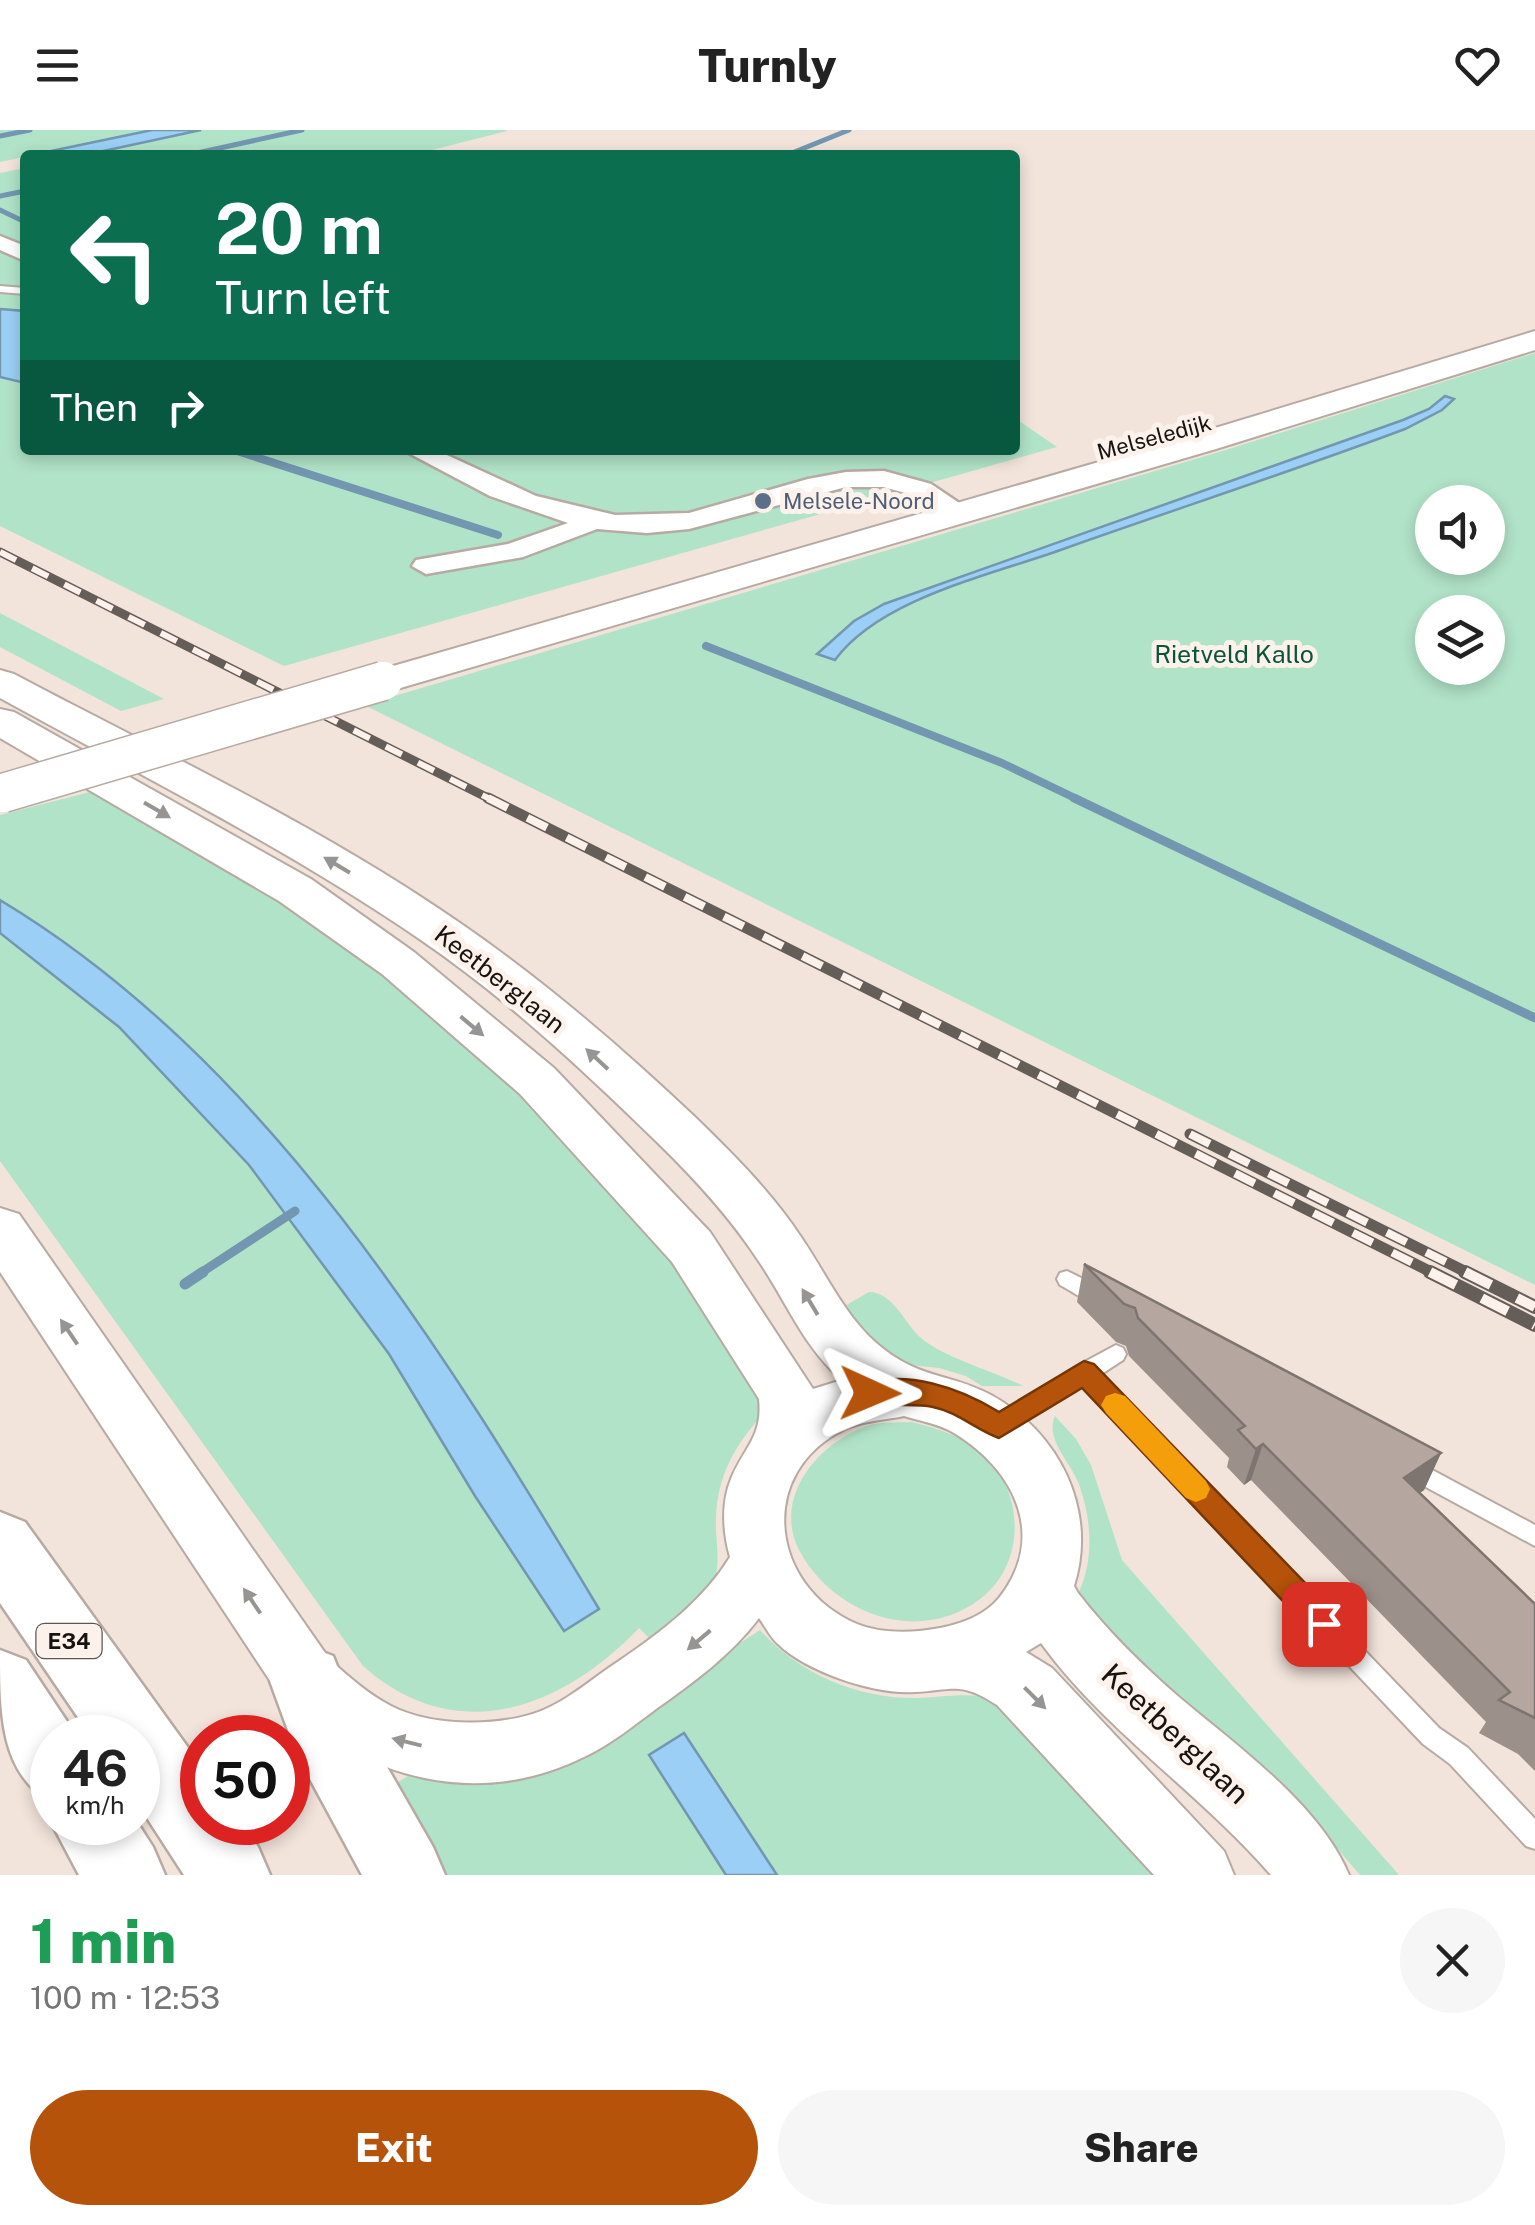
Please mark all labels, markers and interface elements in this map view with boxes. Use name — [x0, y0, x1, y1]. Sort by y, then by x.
icon: menu — [30, 38, 85, 93]
icon: heart — [1450, 38, 1505, 93]
text: Turnly — [698, 39, 837, 92]
text: 20 m — [215, 187, 383, 270]
icon: left — [50, 190, 180, 320]
text: Turn left — [215, 271, 391, 324]
icon: right — [158, 380, 213, 435]
text: Then — [50, 385, 138, 430]
street label: Melseledijk — [1094, 409, 1214, 465]
map controls — [1415, 485, 1505, 685]
button: sound — [1415, 485, 1505, 575]
place label: Melsele-Noord — [783, 488, 935, 514]
marker: Melsele-Noord — [752, 490, 774, 512]
button: layers — [1415, 595, 1505, 685]
park label: Rietveld Kallo — [1154, 639, 1314, 669]
one-way arrow — [143, 802, 172, 819]
one-way arrow — [323, 857, 351, 874]
street label: Keetberglaan — [429, 919, 571, 1039]
one-way arrow — [459, 1015, 484, 1037]
one-way arrow — [585, 1048, 609, 1071]
one-way arrow — [801, 1288, 820, 1315]
one-way arrow — [61, 1318, 79, 1345]
position arrow — [818, 1341, 922, 1445]
pin — [1282, 1582, 1367, 1667]
one-way arrow — [243, 1587, 262, 1614]
icon: arrive — [1297, 1597, 1352, 1652]
road number: E34 — [36, 1624, 102, 1658]
one-way arrow — [686, 1629, 711, 1650]
street label: Keetberglaan — [1094, 1656, 1257, 1811]
one-way arrow — [1023, 1685, 1047, 1709]
speed limit sign: 50 — [180, 1715, 310, 1845]
one-way arrow — [391, 1734, 422, 1749]
text: 46 — [62, 1738, 128, 1797]
text: km/h — [66, 1790, 124, 1820]
text: 1 min — [30, 1906, 177, 1977]
button: close — [1400, 1908, 1505, 2013]
text: 100 m · 12:53 — [30, 1979, 220, 2016]
button: Exit — [30, 2090, 758, 2205]
button: Share — [778, 2090, 1505, 2205]

